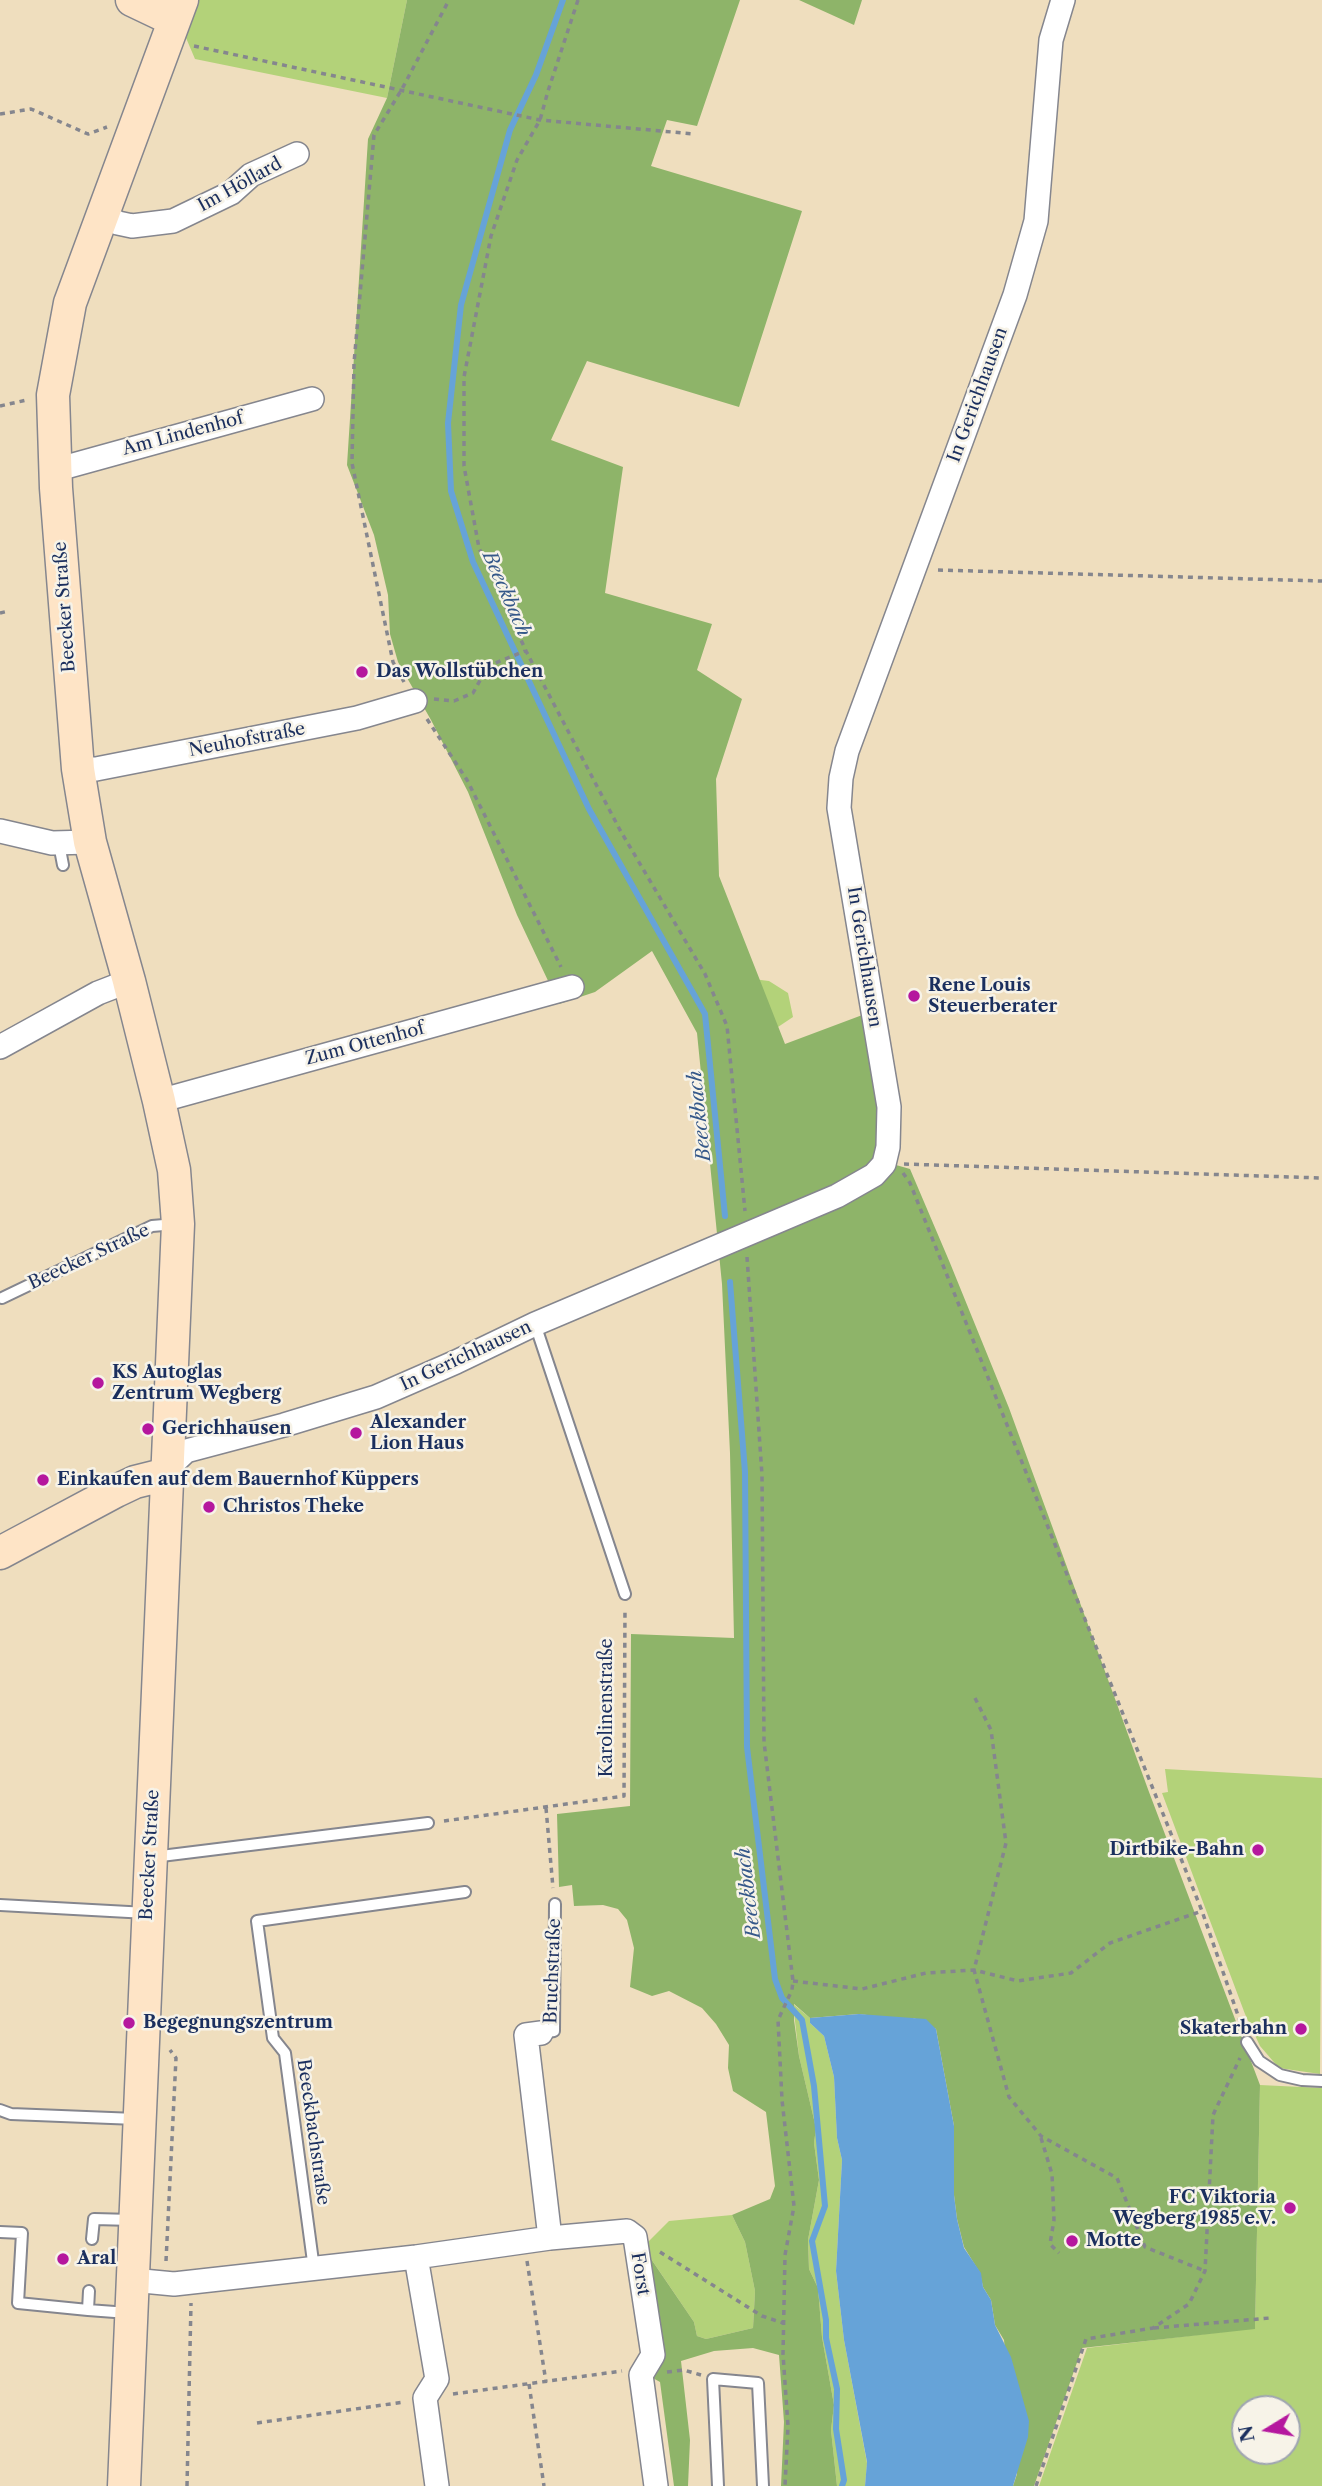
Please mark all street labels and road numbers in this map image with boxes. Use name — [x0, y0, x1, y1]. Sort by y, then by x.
street label: Im Höllard — [194, 153, 286, 217]
street label: In Gerichhausen — [944, 324, 1012, 466]
street label: Am Lindenhof — [120, 407, 246, 461]
street label: Beecker Straße — [50, 541, 80, 673]
street label: Neuhofstraße — [187, 718, 307, 762]
street label: In Gerichhausen — [842, 885, 886, 1029]
street label: Zum Ottenhof — [303, 1018, 427, 1070]
street label: Beecker Straße — [25, 1220, 153, 1294]
street label: In Gerichhausen — [397, 1316, 535, 1396]
street label: Karolinenstraße — [596, 1638, 618, 1778]
street label: Beecker Straße — [136, 1789, 164, 1921]
street label: Bruchstraße — [540, 1918, 566, 2024]
street label: Beeckbachstraße — [292, 2058, 334, 2206]
street label: Forst — [626, 2251, 654, 2297]

